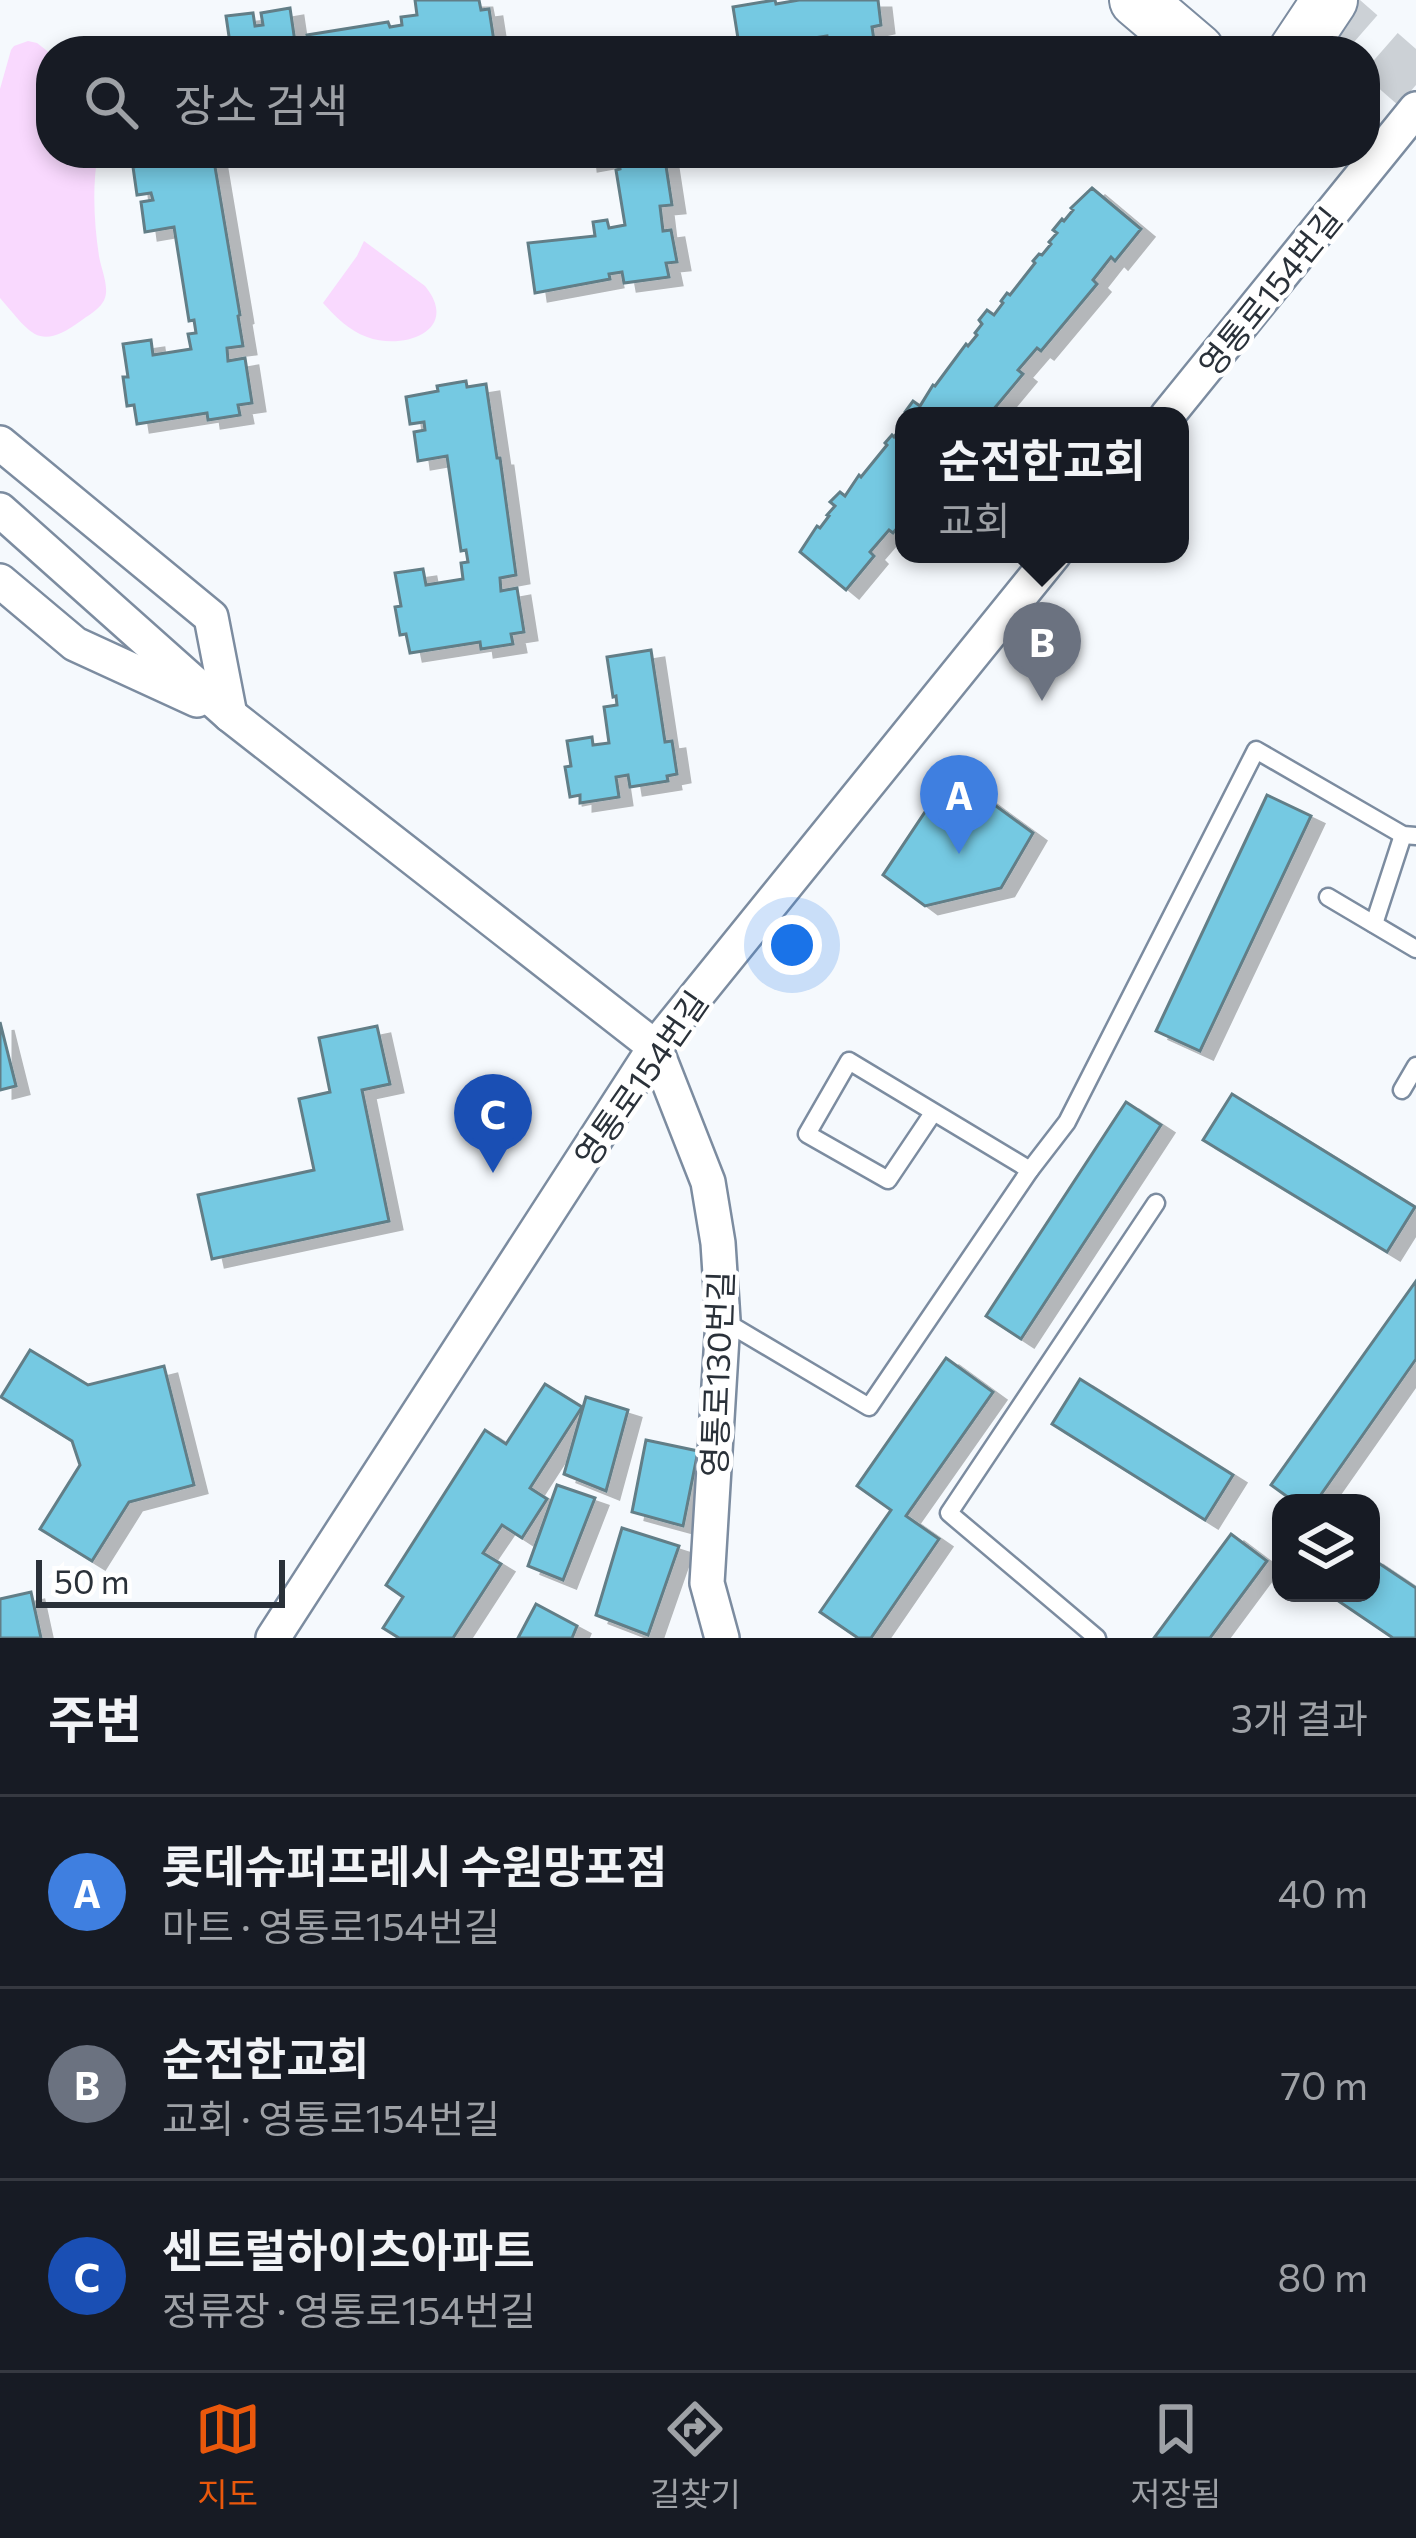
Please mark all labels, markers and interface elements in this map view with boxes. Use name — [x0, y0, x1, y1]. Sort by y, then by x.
search box — [36, 36, 1380, 168]
icon: search — [78, 69, 144, 135]
text: 장소 검색 — [174, 76, 348, 131]
street label: 영통로154번길 — [1189, 199, 1349, 383]
popup — [895, 407, 1189, 563]
text: 순전한교회 — [938, 431, 1146, 486]
text: 교회 — [938, 495, 1010, 543]
pin: B — [1003, 602, 1081, 701]
pin: A — [920, 755, 998, 854]
your location — [762, 915, 822, 975]
street label: 영통로154번길 — [565, 982, 715, 1174]
pin: C — [454, 1074, 532, 1173]
street label: 영통로130번길 — [692, 1270, 740, 1478]
map controls — [1272, 1494, 1380, 1602]
button: layers — [1272, 1494, 1380, 1602]
scale bar — [36, 1554, 285, 1607]
text: 50 m — [54, 1560, 130, 1601]
text: 주변 — [48, 1686, 142, 1749]
text: 3개 결과 — [1231, 1693, 1368, 1741]
text: 롯데슈퍼프레시 수원망포점 — [162, 1837, 667, 1892]
text: A — [73, 1868, 101, 1916]
text: 40 m — [1278, 1868, 1368, 1916]
text: 마트 · 영통로154번길 — [162, 1901, 500, 1949]
text: 순전한교회 — [162, 2029, 369, 2084]
text: B — [74, 2060, 100, 2108]
text: 70 m — [1281, 2060, 1368, 2108]
text: 교회 · 영통로154번길 — [162, 2093, 500, 2141]
text: 센트럴하이츠아파트 — [162, 2221, 535, 2276]
text: C — [74, 2252, 100, 2300]
text: 80 m — [1277, 2252, 1368, 2300]
text: 정류장 · 영통로154번길 — [162, 2285, 536, 2333]
tab: 지도 — [195, 2396, 261, 2516]
tab: 길찾기 — [650, 2396, 741, 2516]
tab: 저장됨 — [1130, 2396, 1221, 2516]

